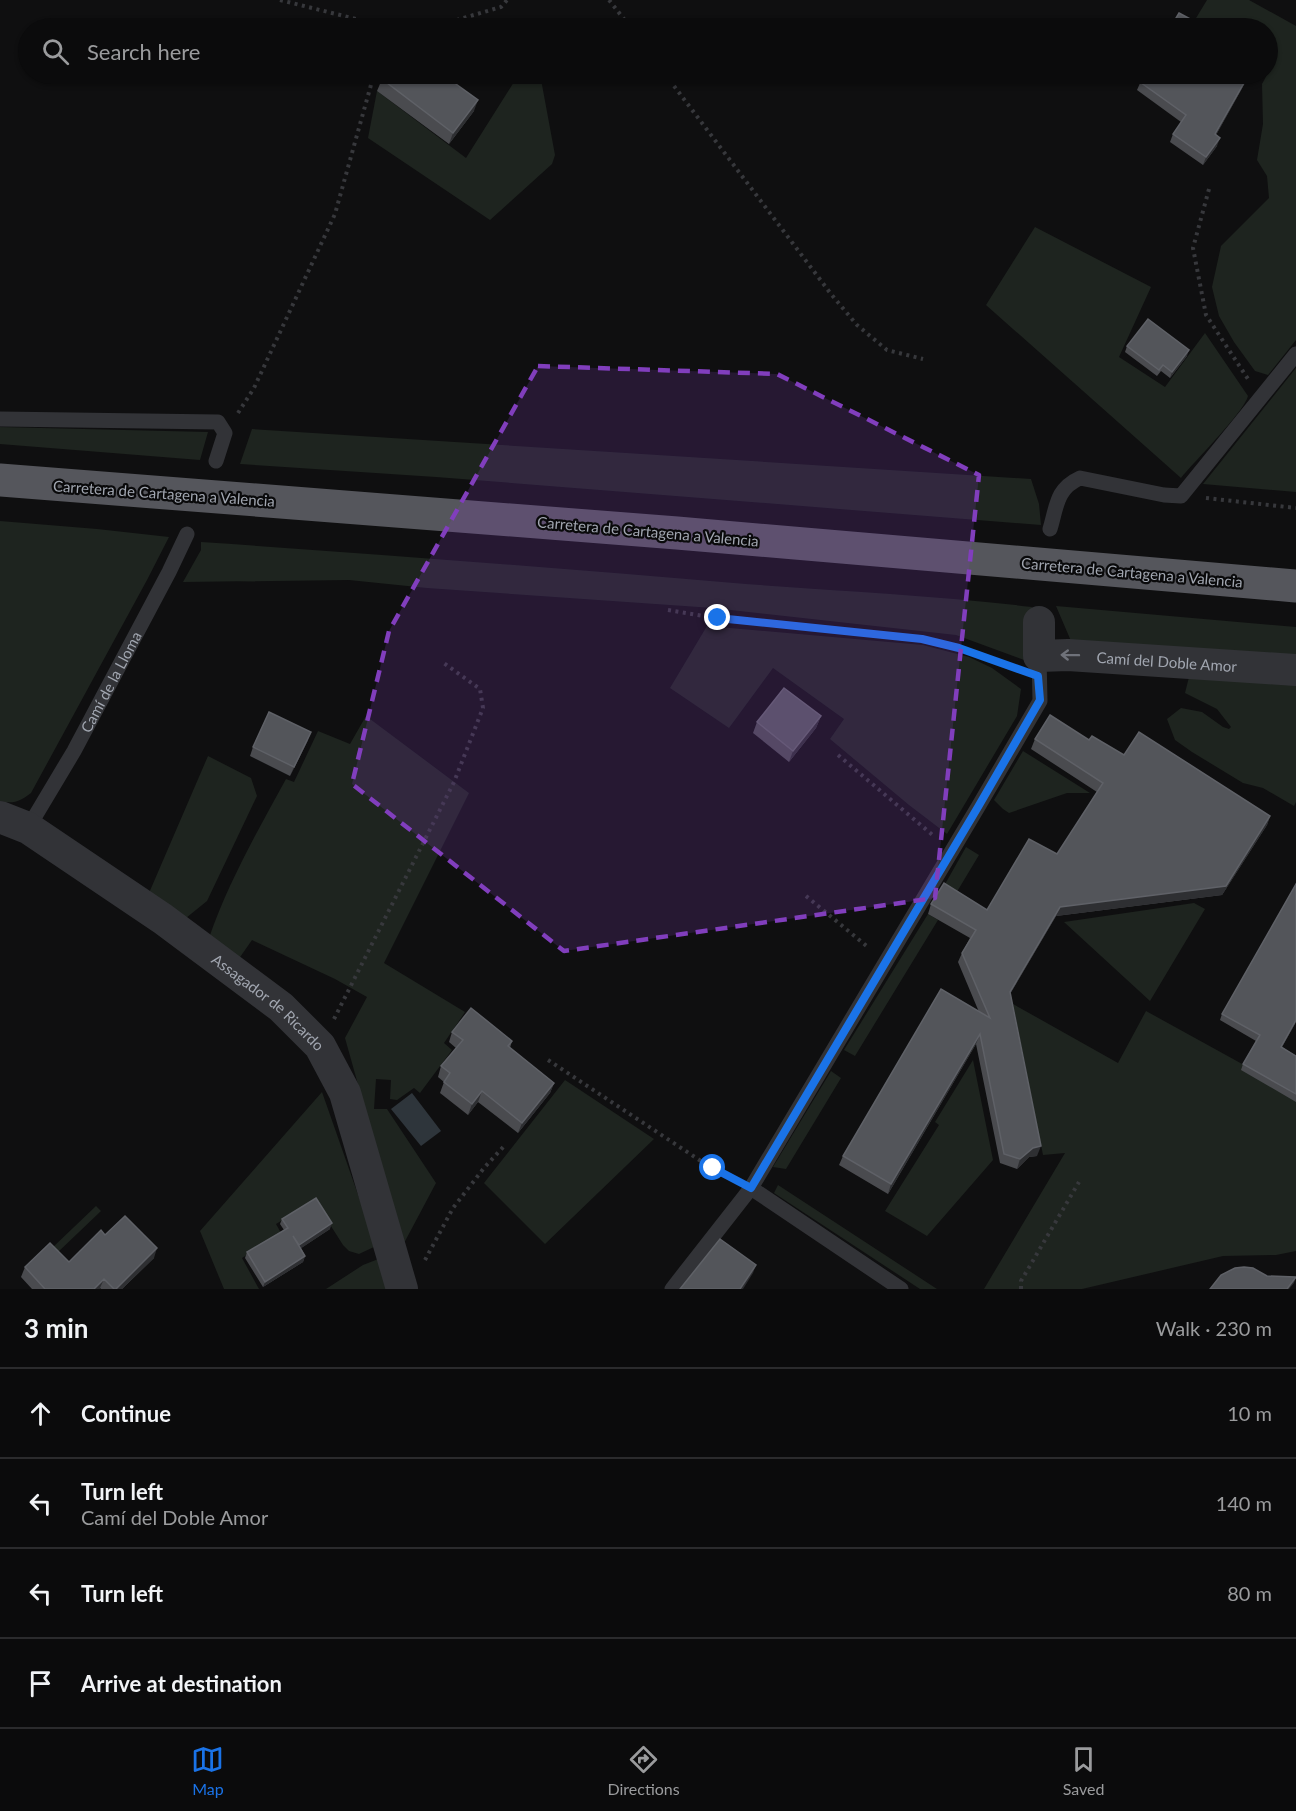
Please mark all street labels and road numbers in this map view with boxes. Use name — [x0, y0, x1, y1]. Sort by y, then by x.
street label: Carretera de Cartagena a Valencia — [52, 476, 276, 510]
street label: Carretera de Cartagena a Valencia — [536, 512, 760, 550]
street label: Carretera de Cartagena a Valencia — [1020, 553, 1244, 591]
street label: Camí de la Lloma — [77, 628, 145, 735]
street label: Camí del Doble Amor — [1096, 648, 1238, 675]
street label: Assagador de Ricardo — [208, 950, 328, 1054]

